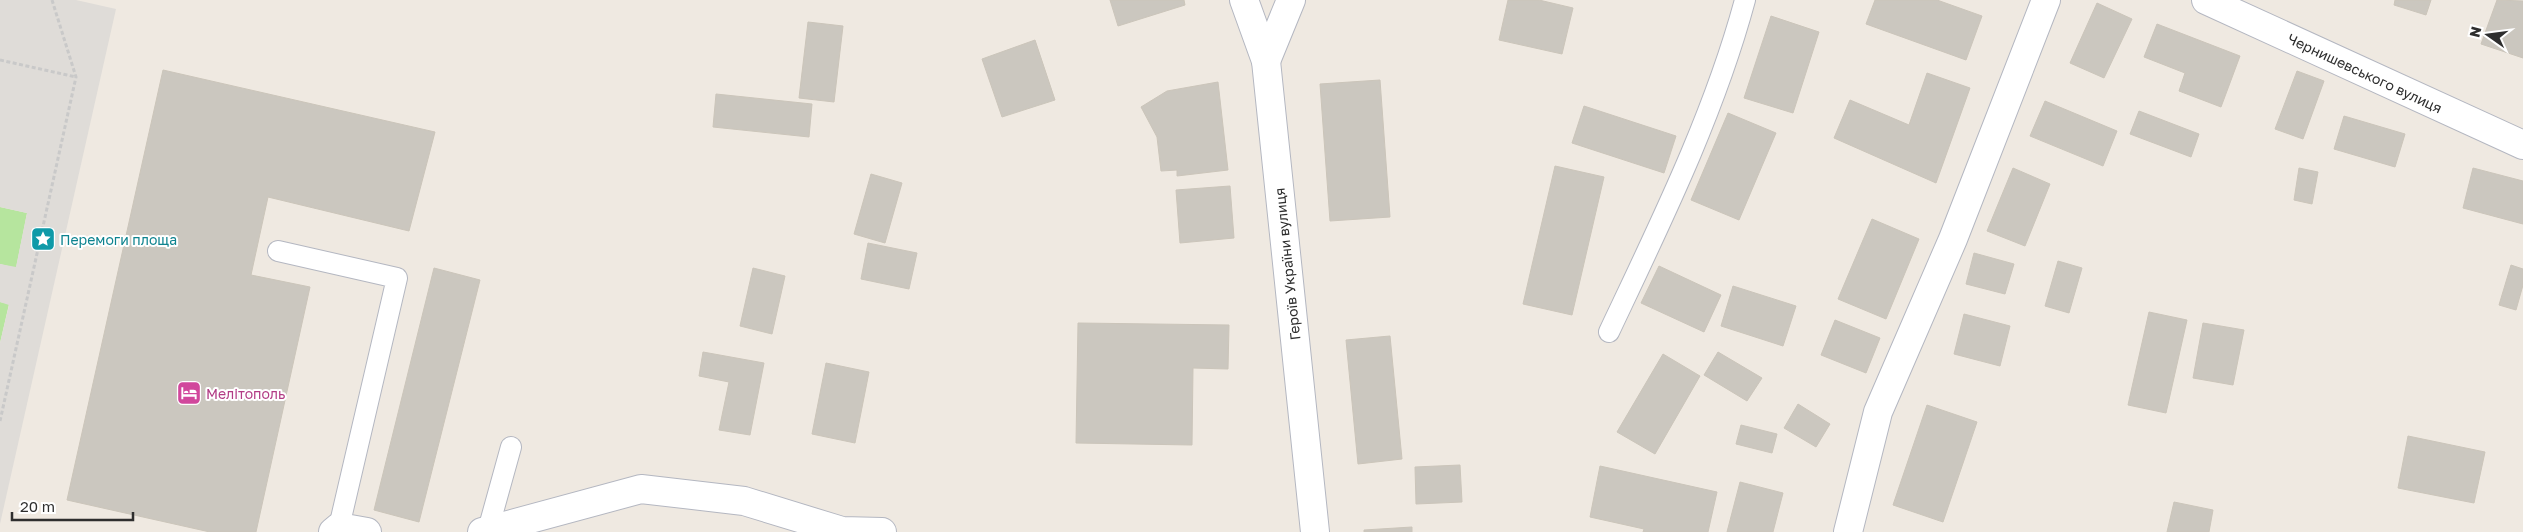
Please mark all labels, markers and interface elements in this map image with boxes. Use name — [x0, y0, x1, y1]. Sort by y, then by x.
north arrow — [2463, 10, 2513, 60]
text: N — [2465, 25, 2484, 39]
street label: Чернишевського вулиця — [2285, 30, 2445, 116]
street label: Героїв України вулиця — [1271, 187, 1303, 341]
place icon: Перемоги площа — [30, 226, 56, 252]
place label: Перемоги площа — [60, 231, 177, 248]
hotel icon: Мелітополь — [176, 380, 202, 406]
place label: Мелітополь — [206, 385, 285, 402]
scale bar — [12, 490, 134, 522]
text: 20 m — [20, 497, 55, 515]

